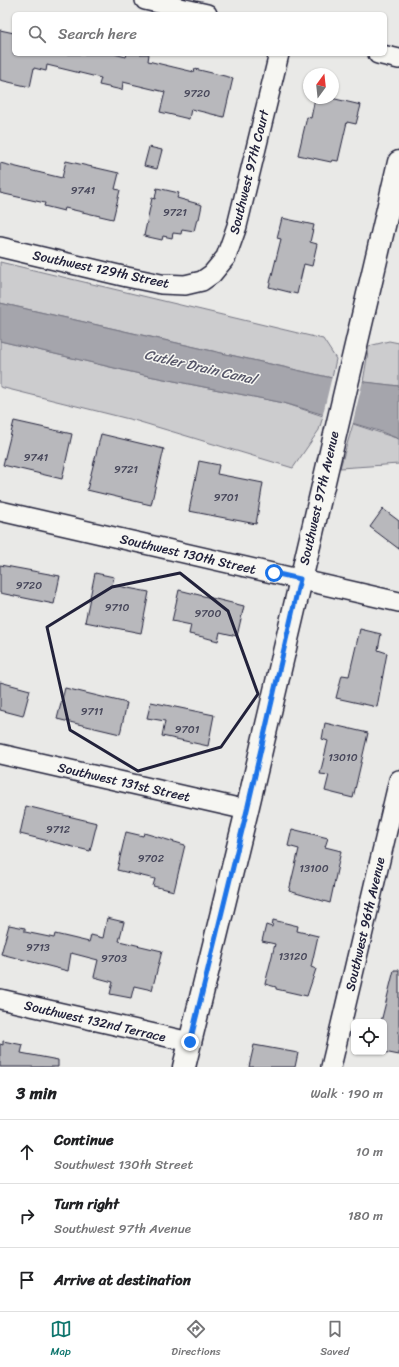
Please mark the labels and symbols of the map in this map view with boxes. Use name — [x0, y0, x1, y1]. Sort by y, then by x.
north arrow — [303, 68, 339, 104]
house number: 9720 — [184, 84, 210, 103]
street label: Southwest 97th Court — [222, 107, 276, 237]
house number: 9741 — [71, 181, 96, 200]
house number: 9721 — [163, 203, 187, 222]
street label: Southwest 129th Street — [31, 243, 172, 295]
water label: Cutler Drain Canal — [142, 342, 261, 393]
street label: Southwest 97th Avenue — [292, 429, 346, 567]
house number: 9741 — [24, 448, 49, 467]
house number: 9721 — [114, 460, 138, 479]
house number: 9701 — [214, 488, 239, 507]
street label: Southwest 130th Street — [118, 527, 259, 581]
route start — [265, 564, 283, 582]
house number: 9720 — [16, 576, 42, 595]
house number: 9710 — [105, 598, 129, 617]
house number: 9700 — [195, 604, 222, 623]
house number: 9711 — [81, 702, 104, 721]
house number: 9701 — [175, 720, 200, 739]
house number: 13010 — [328, 748, 358, 767]
street label: Southwest 131st Street — [55, 756, 193, 809]
house number: 9712 — [46, 820, 71, 839]
house number: 9702 — [138, 849, 165, 868]
street label: Southwest 96th Avenue — [338, 855, 392, 993]
house number: 13100 — [299, 859, 329, 878]
house number: 9713 — [26, 938, 50, 957]
house number: 13120 — [279, 947, 307, 966]
house number: 9703 — [101, 949, 127, 968]
street label: Southwest 132nd Terrace — [22, 994, 168, 1048]
route end — [181, 1033, 199, 1051]

